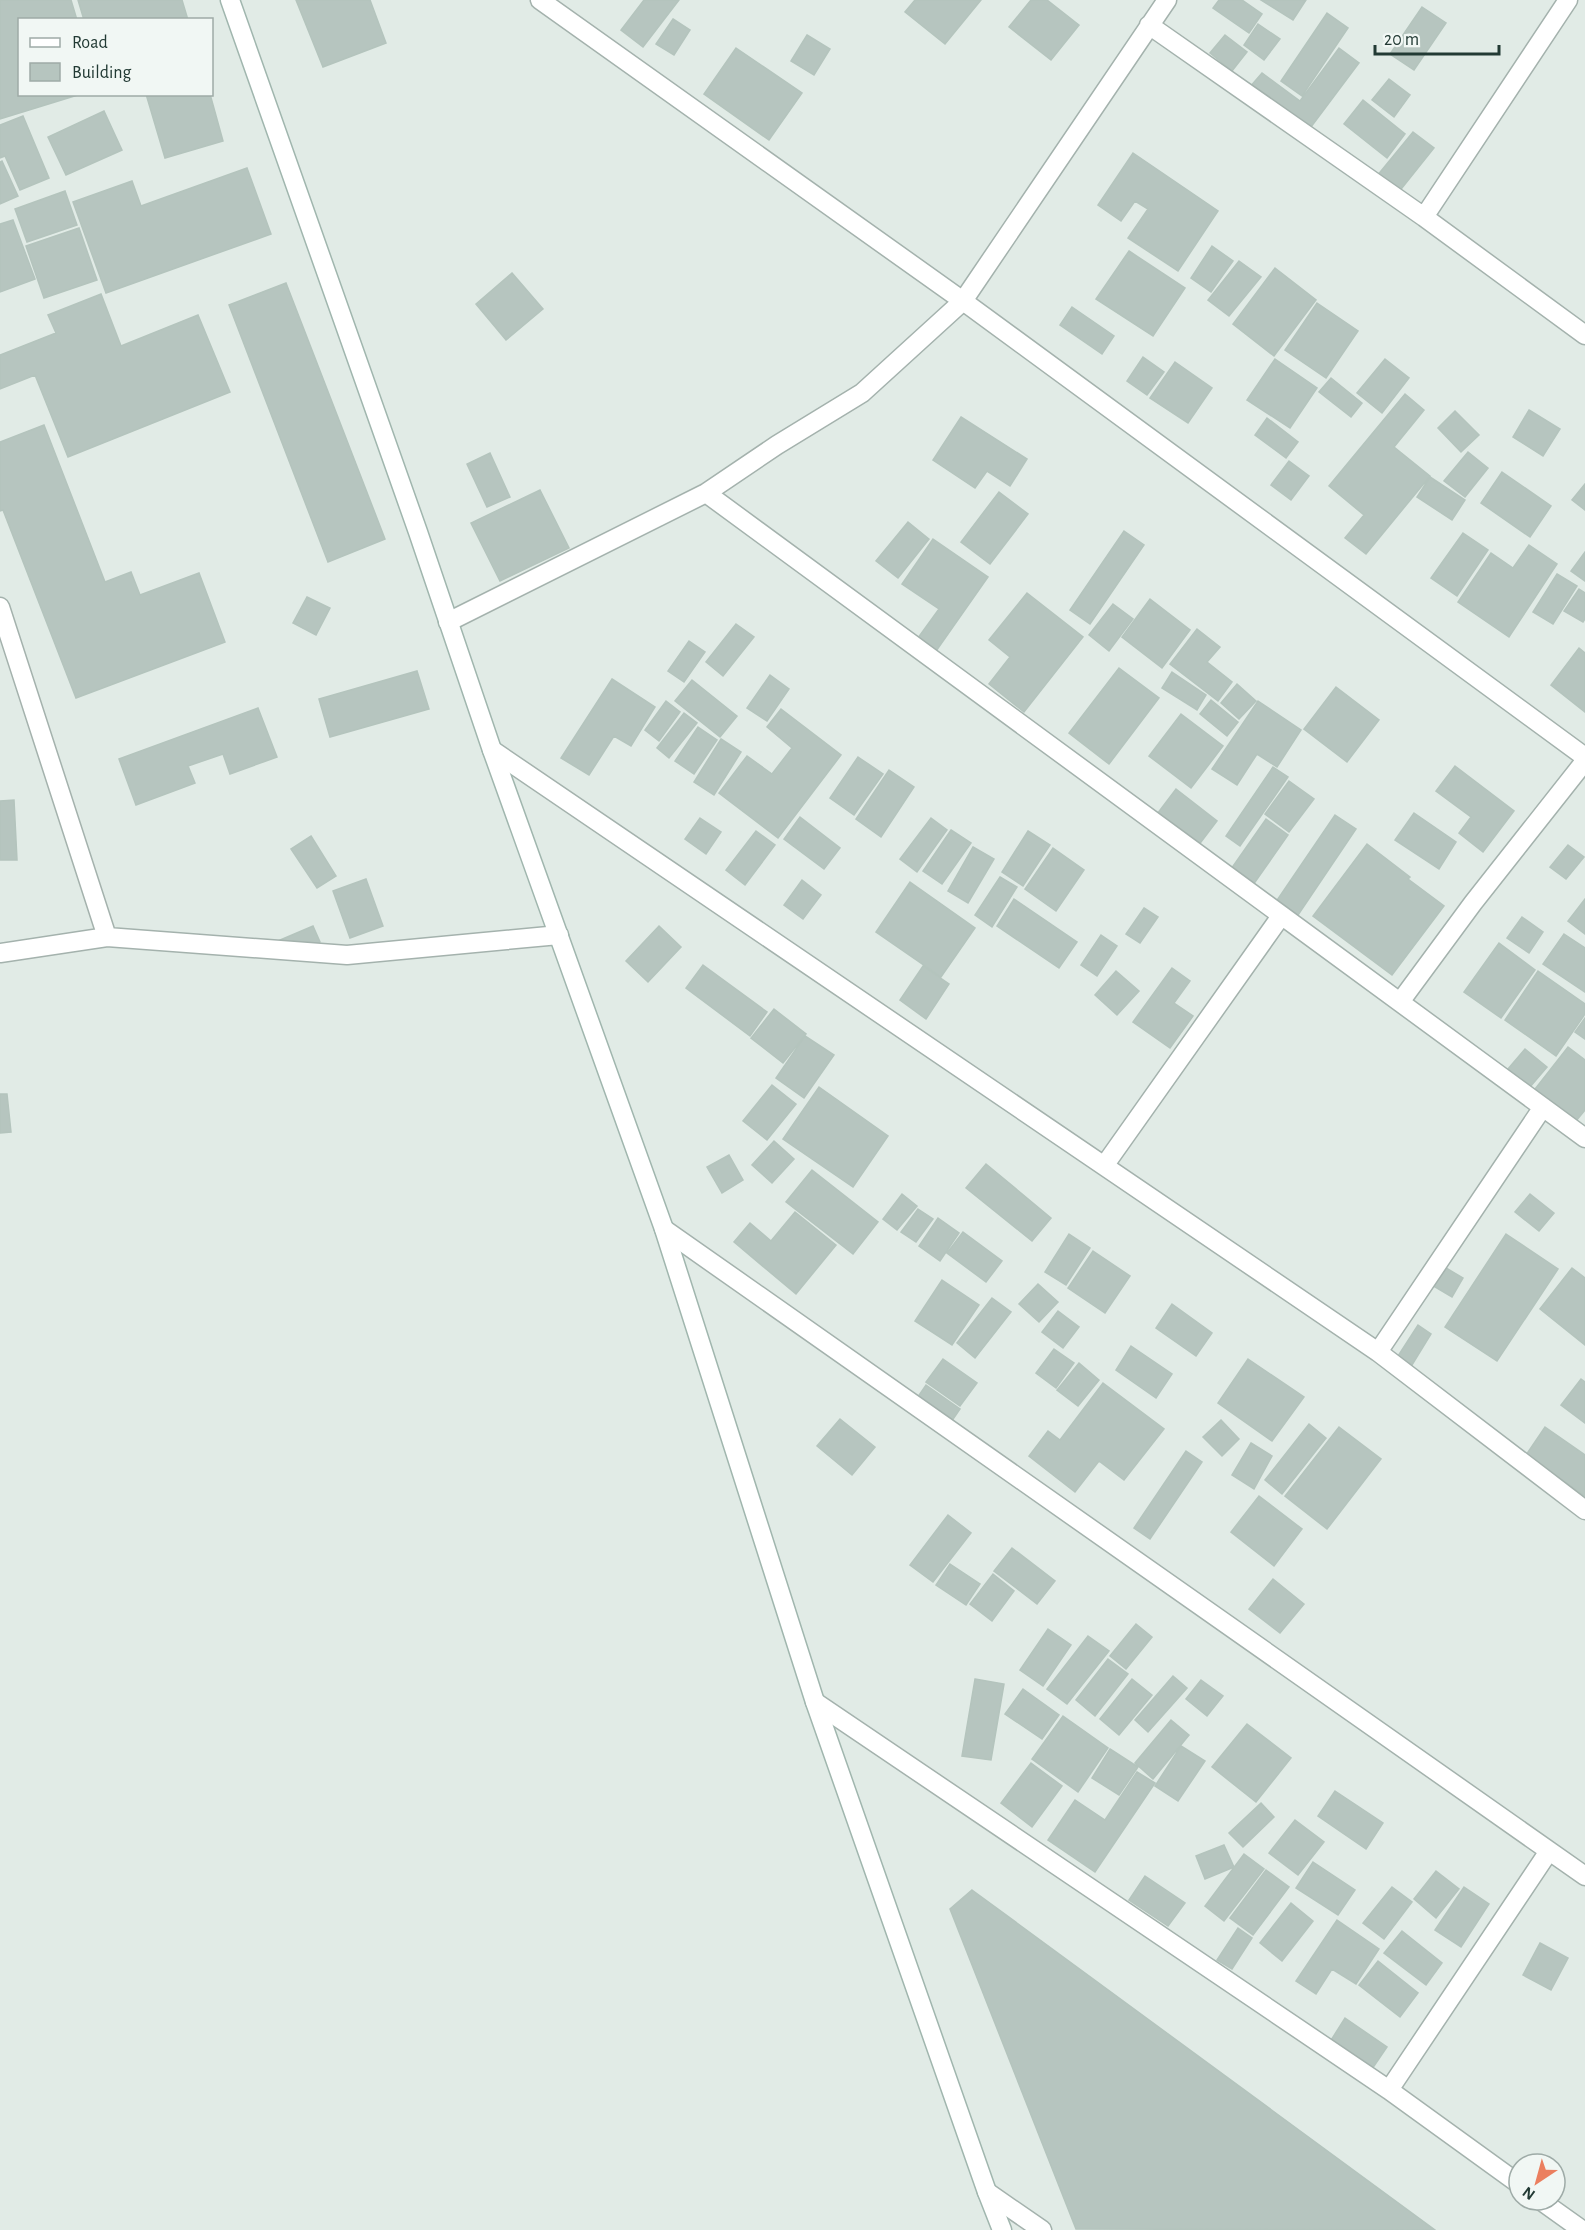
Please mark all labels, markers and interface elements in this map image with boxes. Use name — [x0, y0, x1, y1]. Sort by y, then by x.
legend — [18, 18, 213, 96]
scale bar — [1375, 18, 1500, 56]
text: 20 m — [1384, 31, 1419, 49]
text: Road — [72, 34, 108, 52]
text: Building — [72, 64, 132, 82]
north arrow — [1507, 2152, 1567, 2212]
text: N — [1520, 2184, 1538, 2203]

